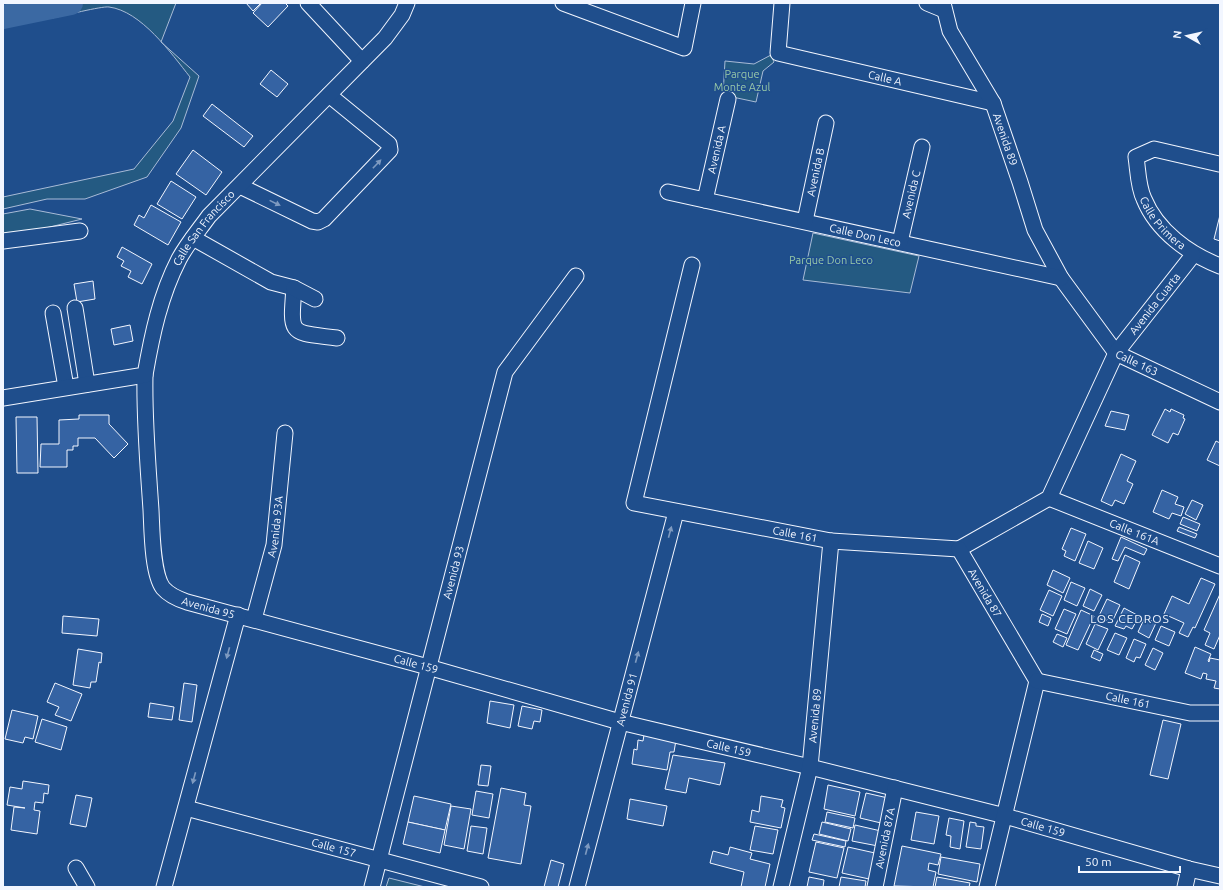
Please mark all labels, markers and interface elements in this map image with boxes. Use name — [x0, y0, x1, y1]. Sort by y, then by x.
north arrow — [1167, 16, 1207, 56]
text: N — [1171, 30, 1184, 40]
park label: Parque Monte Azul — [714, 68, 770, 93]
street label: Calle A — [867, 68, 904, 88]
street label: Avenida 89 — [991, 111, 1020, 167]
street label: Avenida A — [705, 123, 728, 175]
street label: Avenida B — [804, 147, 826, 197]
one-way arrow — [372, 159, 382, 169]
street label: Avenida C — [900, 169, 922, 219]
street label: Calle San Francisco — [171, 188, 237, 268]
street label: Calle Primera — [1138, 195, 1188, 252]
one-way arrow — [269, 200, 281, 206]
street label: Calle Don Leco — [828, 222, 902, 249]
park label: Parque Don Leco — [789, 254, 873, 266]
street label: Avenida Cuarta — [1127, 270, 1183, 337]
street label: Calle 163 — [1114, 348, 1160, 378]
street label: Avenida 93A — [265, 495, 285, 559]
street label: Calle 161A — [1108, 517, 1162, 548]
street label: Calle 161 — [772, 524, 819, 544]
one-way arrow — [668, 525, 674, 538]
street label: Avenida 93 — [441, 544, 466, 600]
street label: Avenida 87 — [966, 566, 1004, 619]
street label: Avenida 95 — [180, 595, 236, 621]
district label: LOS CEDROS — [1090, 612, 1170, 625]
one-way arrow — [225, 647, 231, 659]
one-way arrow — [634, 651, 640, 663]
street label: Calle 159 — [392, 652, 439, 676]
street label: Avenida 91 — [614, 672, 639, 727]
street label: Avenida 89 — [806, 688, 823, 743]
street label: Calle 161 — [1105, 690, 1152, 711]
street label: Calle 159 — [705, 737, 752, 759]
one-way arrow — [191, 772, 197, 784]
street label: Avenida 87A — [873, 806, 897, 869]
street label: Calle 159 — [1019, 815, 1066, 839]
street label: Calle 157 — [310, 836, 357, 859]
one-way arrow — [584, 843, 590, 855]
scale bar — [1079, 848, 1180, 874]
text: 50 m — [1085, 855, 1112, 868]

